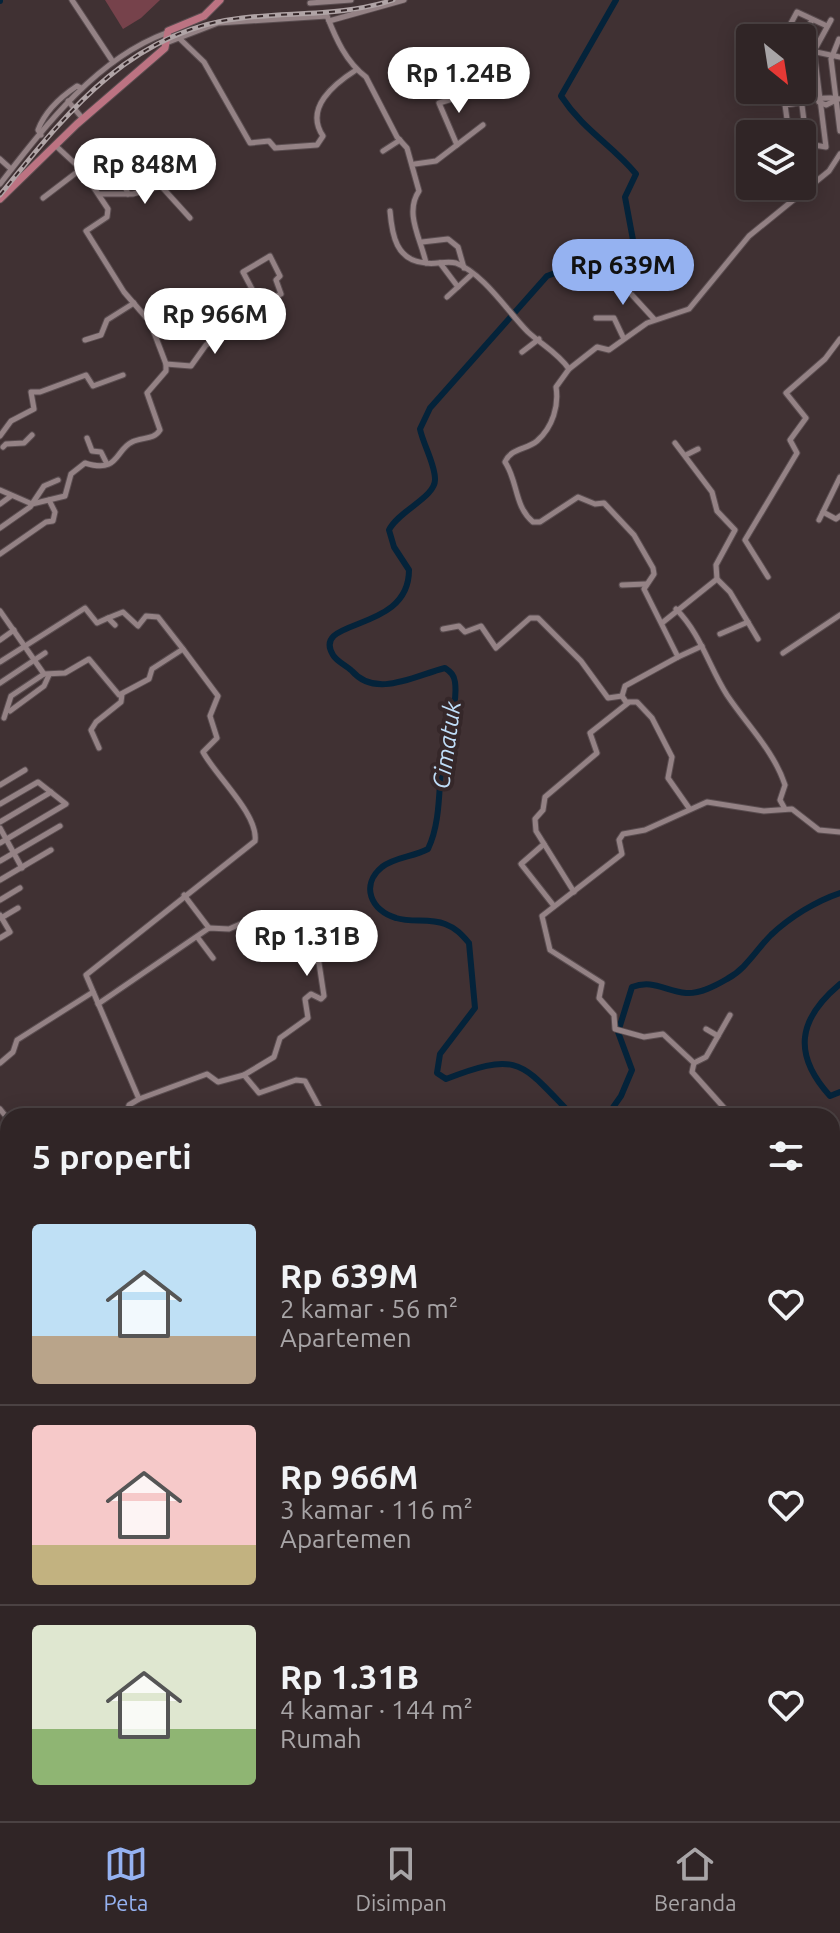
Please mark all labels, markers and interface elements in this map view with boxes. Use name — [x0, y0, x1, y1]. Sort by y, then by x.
north arrow — [736, 24, 816, 104]
map controls — [736, 24, 816, 200]
pin: Rp 1.24B — [376, 47, 542, 115]
text: Rp 1.24B — [406, 58, 512, 87]
button: layers — [736, 120, 816, 200]
pin: Rp 848M — [71, 138, 219, 206]
text: Rp 848M — [92, 149, 198, 178]
pin: Rp 639M — [549, 239, 697, 307]
text: Rp 639M — [570, 250, 676, 279]
pin: Rp 966M — [141, 288, 289, 356]
text: Rp 966M — [162, 299, 268, 328]
water label: Cimatuk — [427, 699, 466, 791]
pin: Rp 1.31B — [224, 910, 390, 978]
text: Rp 1.31B — [254, 921, 360, 950]
icon: filters — [764, 1134, 808, 1178]
text: 5 properti — [32, 1137, 192, 1175]
icon: home — [96, 1256, 192, 1352]
text: Rp 639M — [280, 1256, 419, 1294]
icon: heart — [764, 1282, 808, 1326]
text: 2 kamar · 56 m² — [280, 1294, 458, 1323]
text: Apartemen — [280, 1323, 411, 1352]
icon: home — [96, 1457, 192, 1553]
text: Rp 966M — [280, 1457, 419, 1495]
icon: heart — [764, 1483, 808, 1527]
text: 3 kamar · 116 m² — [280, 1495, 473, 1524]
text: Apartemen — [280, 1524, 411, 1553]
icon: home — [96, 1657, 192, 1753]
text: Rp 1.31B — [280, 1657, 419, 1695]
icon: heart — [764, 1683, 808, 1727]
text: 4 kamar · 144 m² — [280, 1695, 473, 1724]
text: Rumah — [280, 1724, 362, 1753]
tab: Peta — [104, 1842, 148, 1915]
tab: Disimpan — [355, 1842, 447, 1915]
tab: Beranda — [654, 1842, 736, 1915]

